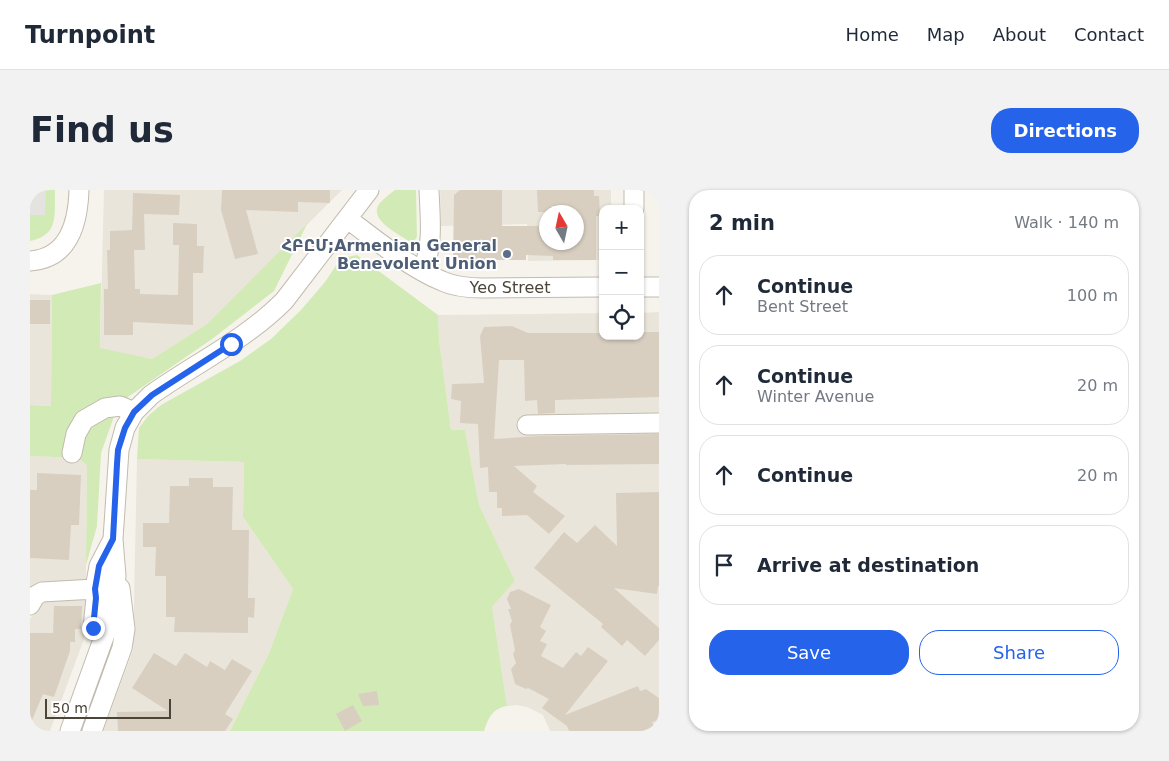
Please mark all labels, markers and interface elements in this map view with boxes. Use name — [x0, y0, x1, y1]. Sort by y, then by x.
text: Turnpoint — [25, 21, 155, 49]
text: Home — [846, 24, 899, 45]
text: Map — [927, 24, 965, 45]
text: About — [993, 24, 1046, 45]
text: Contact — [1074, 24, 1144, 45]
button: Directions — [991, 108, 1139, 153]
text: Find us — [30, 110, 174, 150]
north arrow — [539, 205, 584, 250]
map controls — [599, 205, 644, 340]
button: + — [599, 205, 644, 250]
text: 2 min — [709, 211, 775, 235]
text: Walk · 140 m — [1014, 213, 1119, 232]
place label: ՀԲԸՄ;Armenian General Benevolent Union — [282, 236, 497, 273]
marker: ՀԲԸՄ;Armenian General Benevolent Union — [501, 248, 513, 260]
button: − — [599, 250, 644, 295]
text: Continue — [757, 275, 853, 297]
street label: Yeo Street — [469, 278, 550, 297]
icon: ahead — [710, 281, 738, 309]
text: 100 m — [1067, 286, 1118, 305]
button: locate — [599, 295, 644, 340]
text: Bent Street — [757, 297, 848, 316]
route start — [220, 333, 243, 356]
text: Continue — [757, 365, 853, 387]
icon: ahead — [710, 371, 738, 399]
text: 20 m — [1077, 376, 1118, 395]
text: Winter Avenue — [757, 387, 874, 406]
icon: ahead — [710, 461, 738, 489]
text: Continue — [757, 464, 853, 486]
text: 20 m — [1077, 466, 1118, 485]
icon: arrive — [710, 551, 738, 579]
text: Arrive at destination — [757, 554, 979, 576]
route end — [82, 617, 105, 640]
button: Save — [709, 630, 909, 675]
button: Share — [919, 630, 1119, 675]
scale bar — [45, 696, 171, 719]
text: 50 m — [52, 700, 88, 716]

